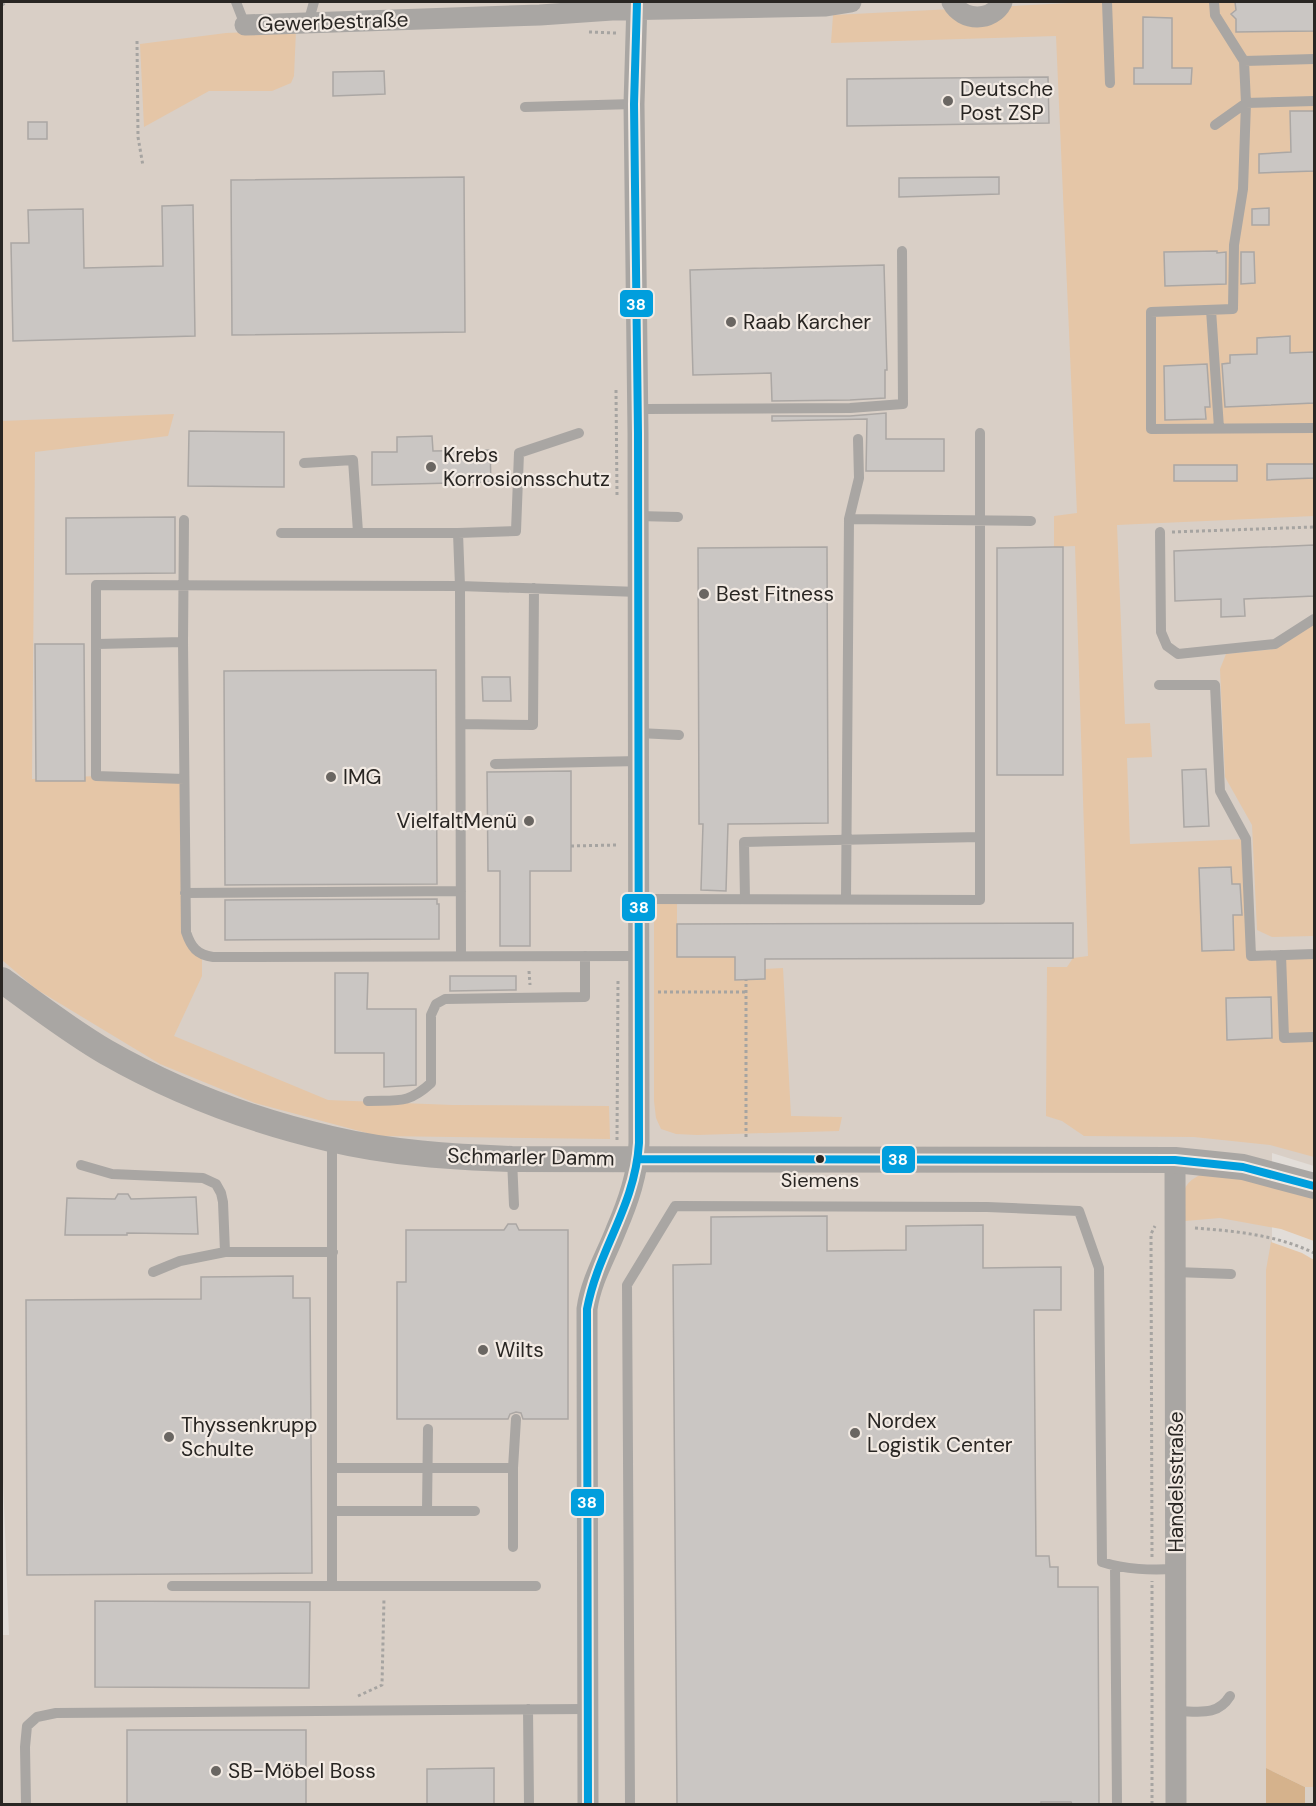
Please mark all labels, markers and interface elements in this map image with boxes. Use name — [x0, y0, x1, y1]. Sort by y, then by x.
street label: Gewerbestraße — [257, 5, 409, 39]
place label: Deutsche Post ZSP — [960, 75, 1053, 127]
marker: Deutsche Post ZSP — [941, 94, 955, 108]
line badge: 38 — [619, 289, 654, 318]
text: 38 — [626, 294, 646, 315]
place label: Raab Karcher — [743, 308, 871, 336]
marker: Raab Karcher — [724, 315, 738, 329]
place label: Krebs Korrosionsschutz — [443, 441, 610, 493]
marker: Krebs Korrosionsschutz — [424, 460, 438, 474]
place label: Best Fitness — [716, 580, 834, 608]
marker: Best Fitness — [697, 587, 711, 601]
place label: IMG — [343, 763, 382, 791]
marker: IMG — [324, 770, 338, 784]
place label: VielfaltMenü — [397, 807, 517, 835]
marker: VielfaltMenü — [522, 814, 536, 828]
line badge: 38 — [621, 893, 656, 922]
text: 38 — [629, 897, 649, 918]
street label: Schmarler Damm — [447, 1142, 615, 1172]
line badge: 38 — [881, 1145, 916, 1174]
text: 38 — [888, 1149, 908, 1170]
marker: Siemens — [814, 1153, 826, 1165]
place label: Siemens — [781, 1167, 859, 1193]
place label: Wilts — [495, 1336, 544, 1364]
marker: Wilts — [476, 1343, 490, 1357]
place label: Nordex Logistik Center — [867, 1407, 1013, 1459]
place label: Thyssenkrupp Schulte — [181, 1411, 317, 1463]
street label: Handelsstraße — [1162, 1411, 1190, 1553]
marker: Nordex Logistik Center — [848, 1426, 862, 1440]
marker: Thyssenkrupp Schulte — [162, 1430, 176, 1444]
line badge: 38 — [570, 1488, 605, 1517]
text: 38 — [577, 1492, 597, 1513]
place label: SB-Möbel Boss — [228, 1757, 376, 1785]
marker: SB-Möbel Boss — [209, 1764, 223, 1778]

